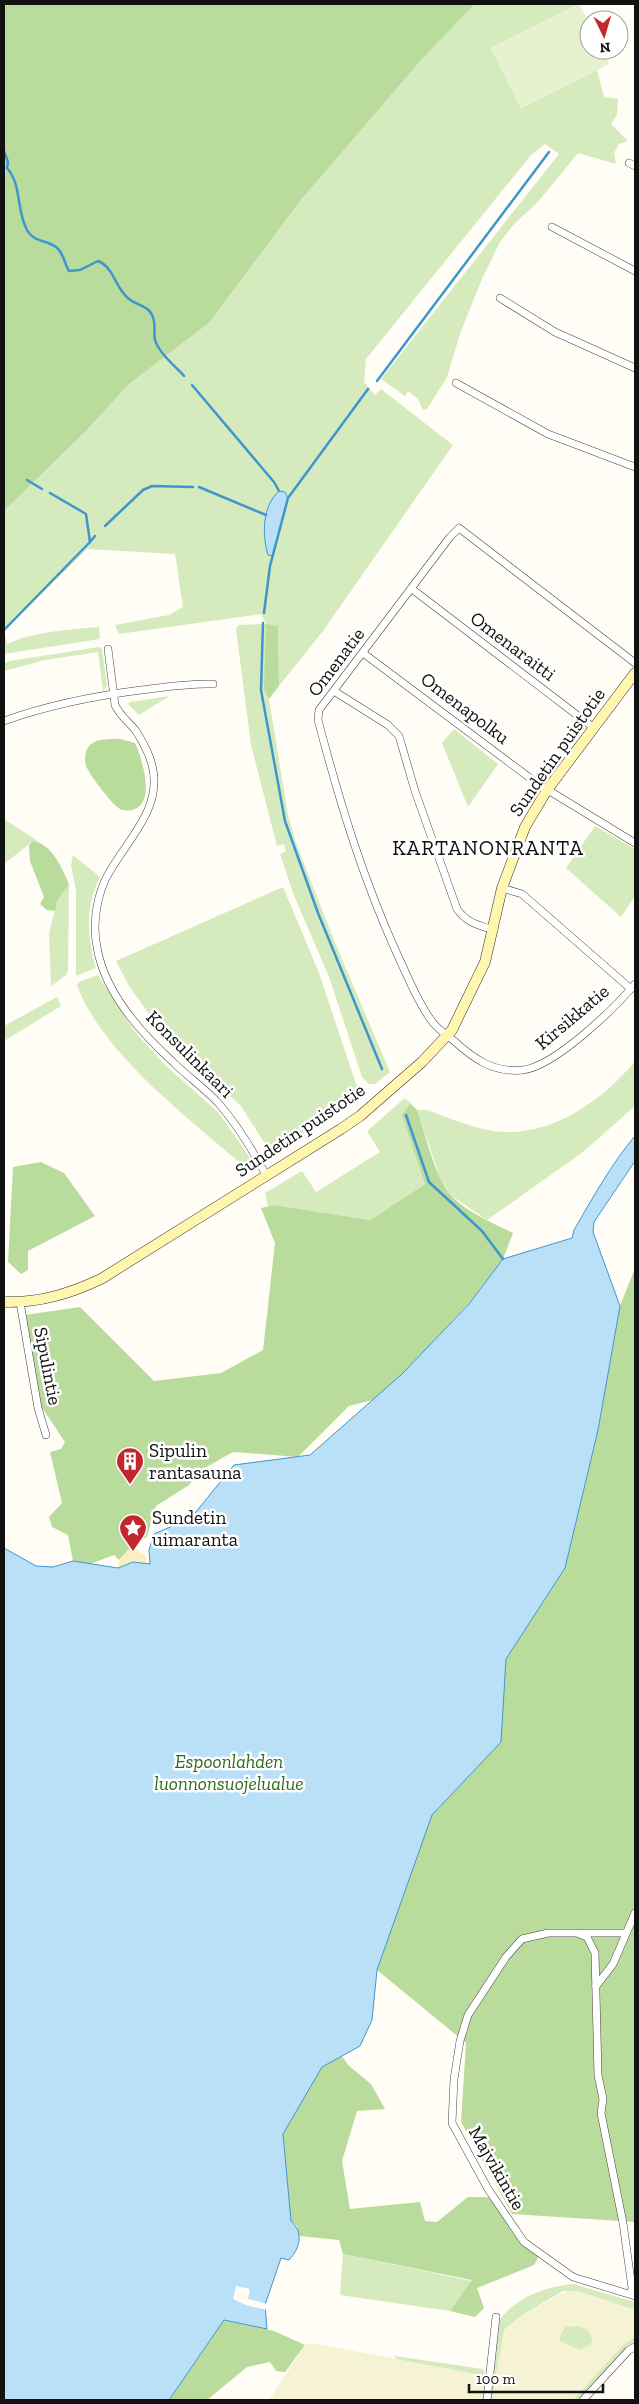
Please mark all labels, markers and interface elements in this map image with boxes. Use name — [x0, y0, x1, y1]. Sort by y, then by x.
north arrow — [579, 10, 629, 60]
text: N — [599, 39, 611, 56]
street label: Omenaraitti — [466, 606, 560, 686]
street label: Omenatie — [303, 623, 369, 701]
street label: Omenapolku — [416, 667, 514, 749]
street label: Sundetin puistotie — [504, 683, 610, 821]
district label: KARTANONRANTA — [392, 835, 584, 860]
street label: Kirsikkatie — [530, 979, 614, 1055]
street label: Konsulinkaari — [141, 1005, 239, 1103]
street label: Sundetin puistotie — [231, 1078, 369, 1182]
street label: Sipulintie — [29, 1325, 67, 1407]
place label: Sipulin rantasauna — [149, 1439, 242, 1484]
building icon: Sipulin rantasauna — [115, 1446, 145, 1485]
place label: Sundetin uimaranta — [152, 1506, 238, 1551]
place icon: Sundetin uimaranta — [118, 1513, 148, 1552]
park label: Espoonlahden luonnonsuojelualue — [154, 1750, 304, 1795]
street label: Majvikintie — [464, 2122, 530, 2214]
scale bar — [469, 2362, 603, 2394]
text: 100 m — [476, 2370, 515, 2388]

